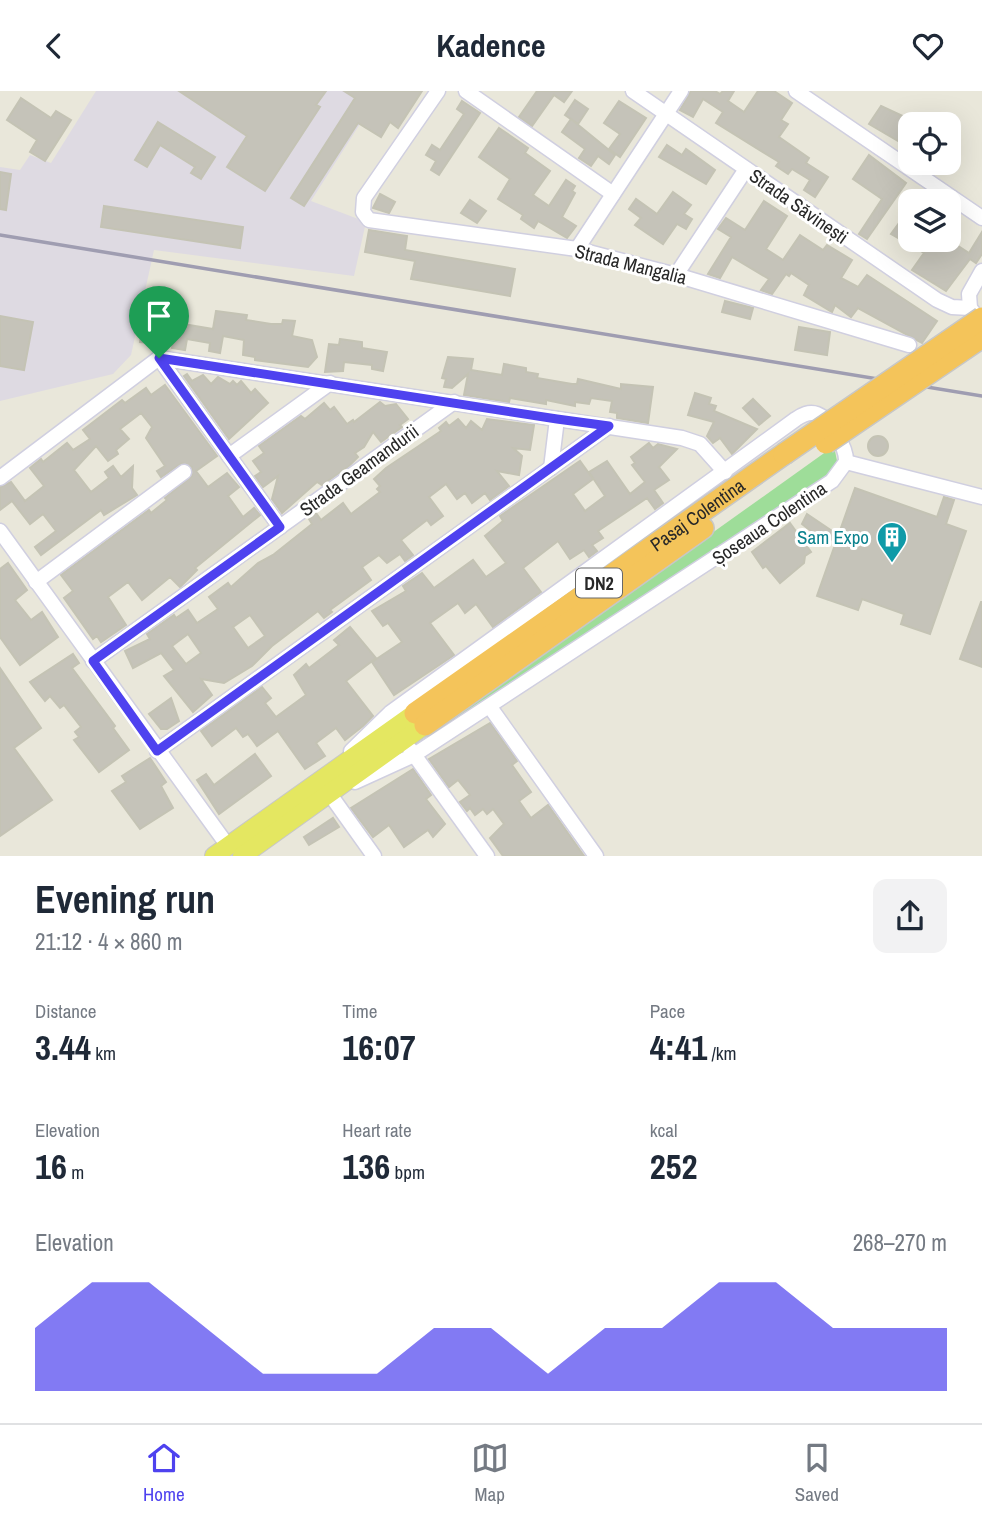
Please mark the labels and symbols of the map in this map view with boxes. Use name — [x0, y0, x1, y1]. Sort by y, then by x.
street label: Strada Săvinești — [744, 162, 854, 250]
street label: Strada Mangalia — [572, 238, 690, 291]
pin — [129, 286, 189, 358]
street label: Strada Geamandurii — [294, 418, 424, 522]
street label: Pasaj Colentina — [645, 472, 750, 557]
street label: Șoseaua Colentina — [707, 475, 831, 571]
building icon: Sam Expo — [875, 520, 909, 564]
place label: Sam Expo — [797, 524, 869, 550]
road number: DN2 — [576, 569, 622, 597]

